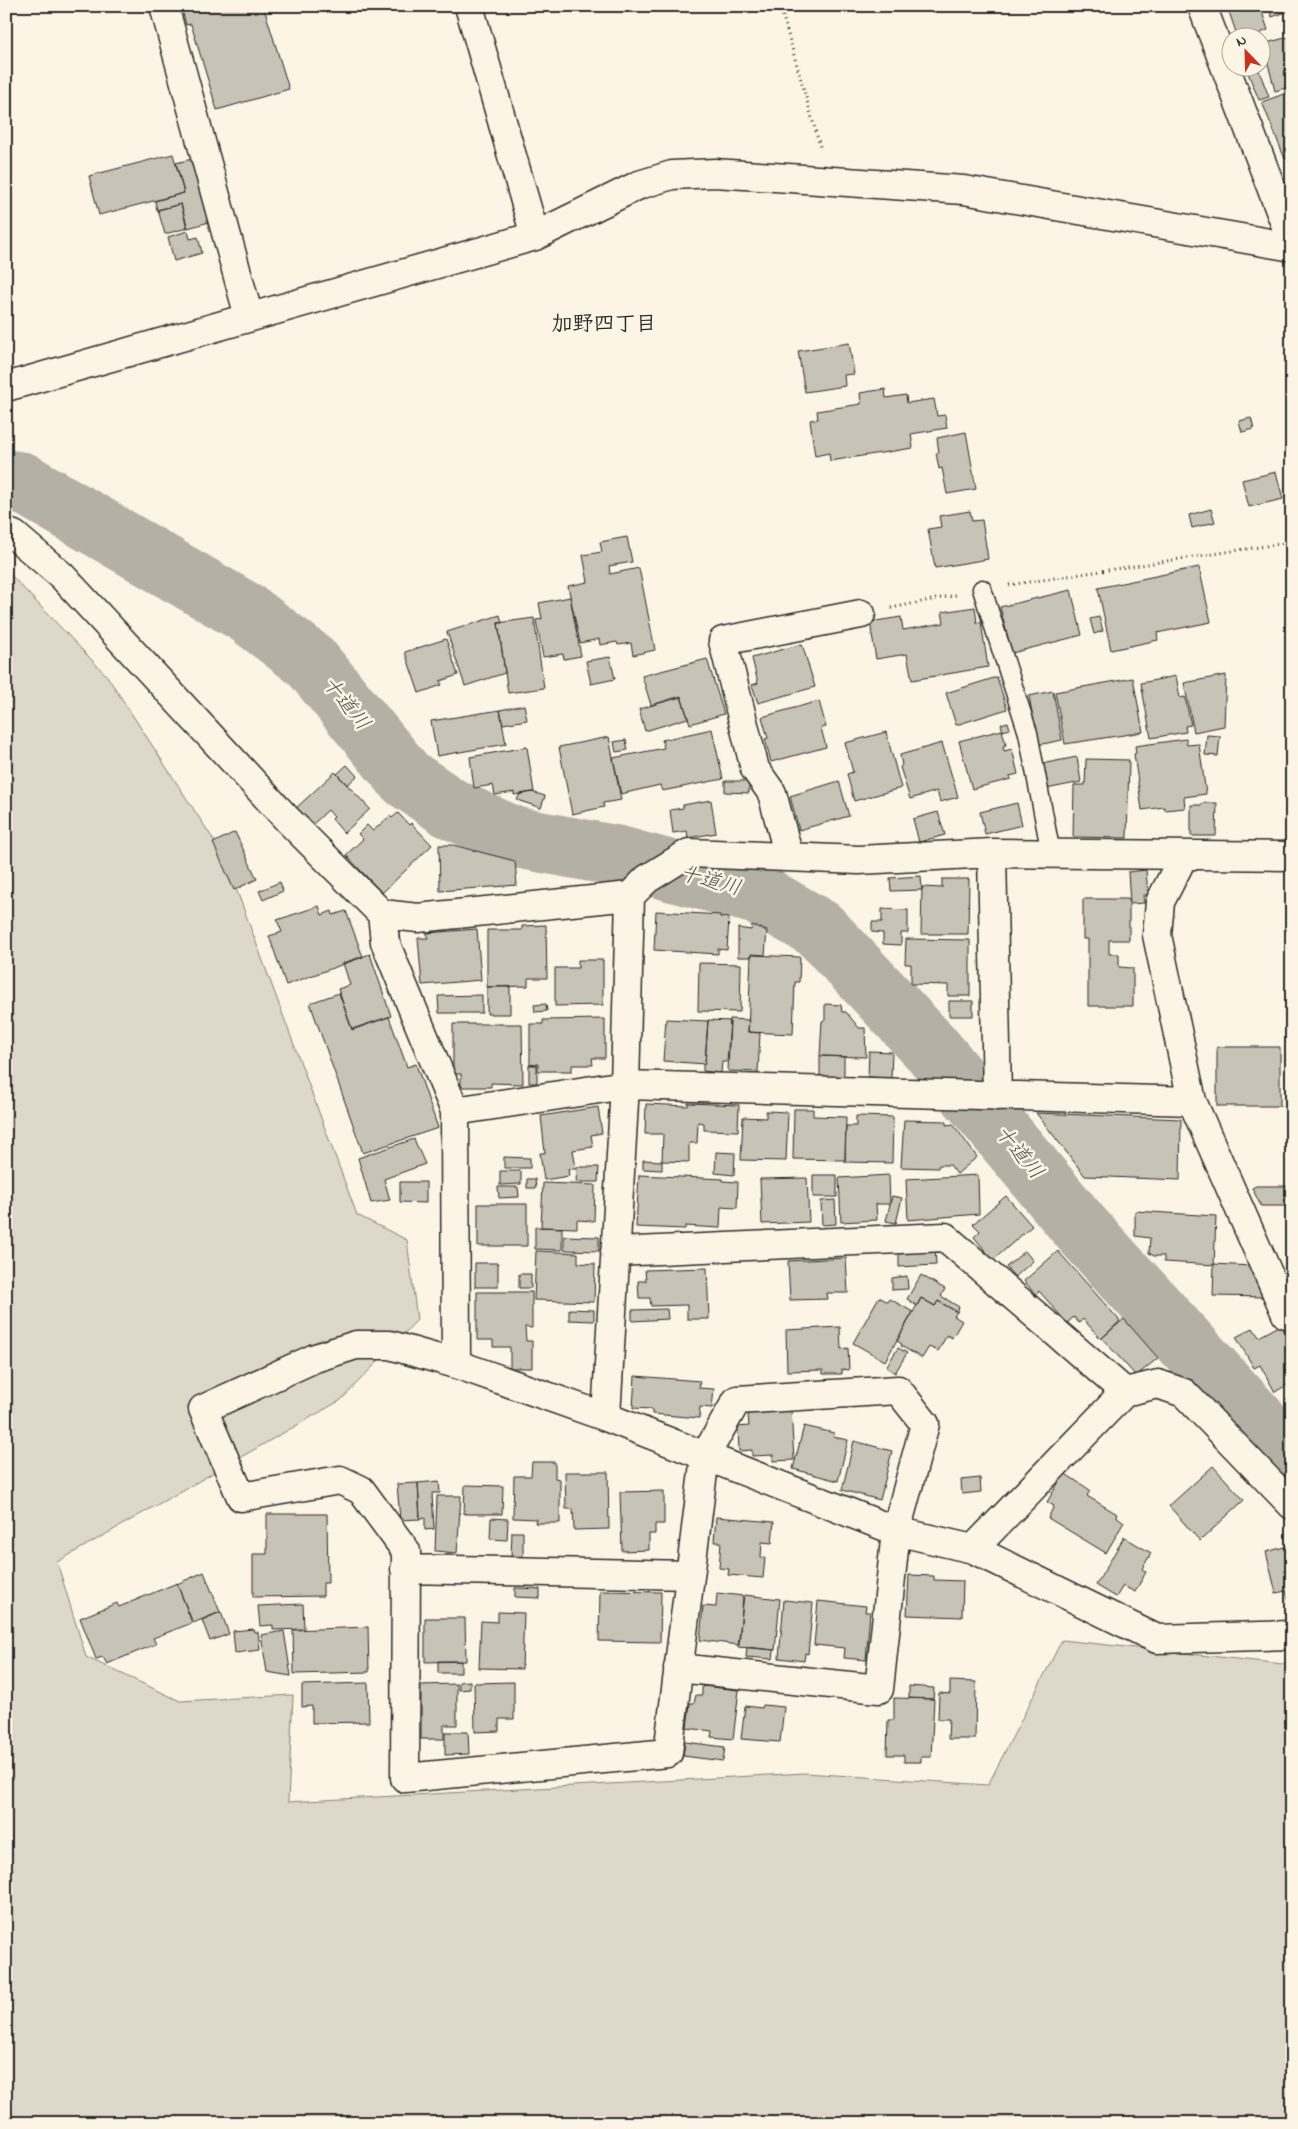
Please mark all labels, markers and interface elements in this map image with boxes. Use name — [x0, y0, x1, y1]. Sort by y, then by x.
north arrow — [1220, 28, 1270, 78]
text: N — [1233, 30, 1250, 53]
district label: 加野四丁目 — [552, 310, 657, 340]
water label: 十道川 — [314, 670, 376, 738]
water label: 十道川 — [676, 859, 744, 905]
water label: 十道川 — [986, 1119, 1050, 1187]

